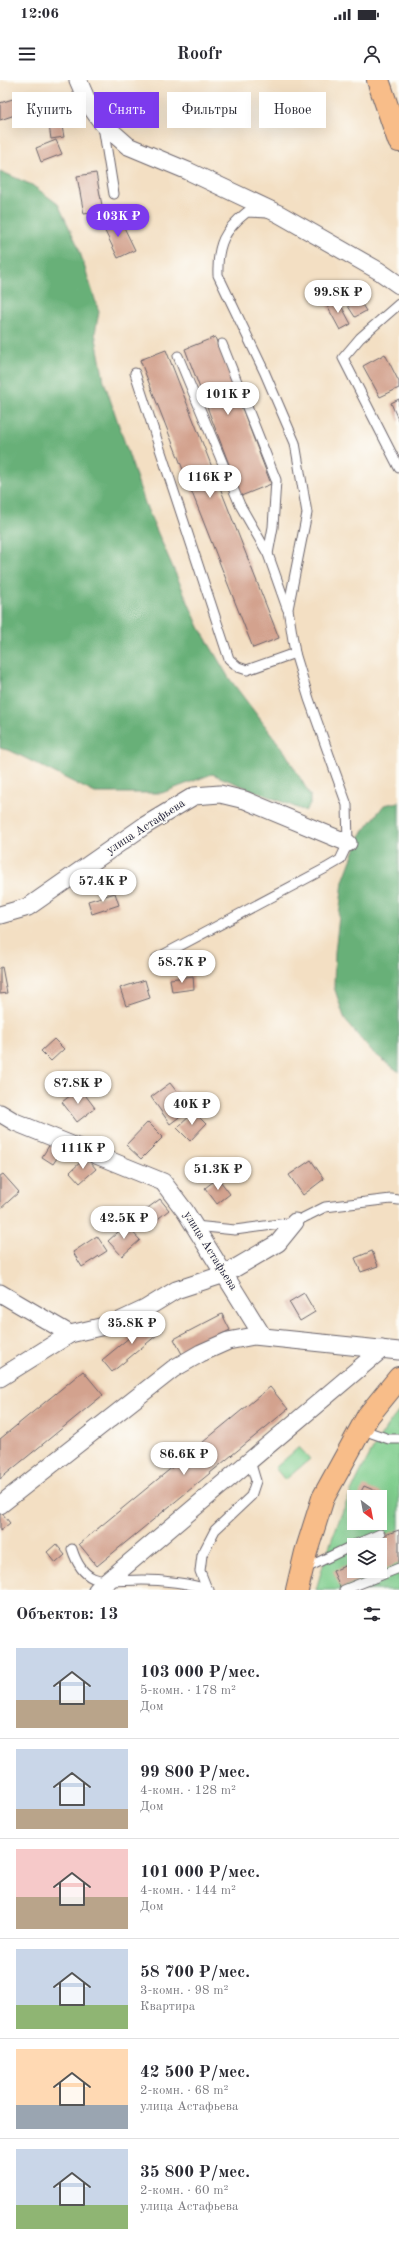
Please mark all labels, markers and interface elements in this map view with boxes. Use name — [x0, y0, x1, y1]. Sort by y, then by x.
text: 12:06 — [20, 7, 59, 22]
icon: menu — [16, 43, 38, 65]
icon: person — [361, 43, 383, 65]
text: Roofr — [177, 45, 222, 63]
chip: Купить — [12, 92, 86, 128]
chip: Снять — [94, 92, 159, 128]
chip: Фильтры — [167, 92, 251, 128]
chip: Новое — [259, 92, 326, 128]
pin: 103K ₽ — [85, 204, 151, 238]
text: 103K ₽ — [95, 210, 141, 223]
pin: 99.8K ₽ — [301, 280, 375, 314]
text: 99.8K ₽ — [313, 286, 363, 299]
pin: 101K ₽ — [195, 382, 261, 416]
text: 101K ₽ — [205, 388, 251, 401]
pin: 116K ₽ — [177, 465, 243, 499]
text: 116K ₽ — [187, 471, 233, 484]
street label: улица Астафьева — [105, 797, 187, 857]
pin: 57.4K ₽ — [66, 869, 140, 903]
text: 57.4K ₽ — [78, 875, 128, 888]
pin: 58.7K ₽ — [145, 950, 219, 984]
text: 58.7K ₽ — [157, 956, 207, 969]
pin: 87.8K ₽ — [41, 1071, 115, 1105]
text: 87.8K ₽ — [53, 1077, 103, 1090]
pin: 40K ₽ — [164, 1092, 220, 1126]
text: 40K ₽ — [173, 1098, 211, 1111]
pin: 111K ₽ — [50, 1136, 116, 1170]
text: 111K ₽ — [60, 1142, 106, 1155]
pin: 51.3K ₽ — [181, 1157, 255, 1191]
text: 51.3K ₽ — [193, 1163, 243, 1176]
pin: 42.5K ₽ — [87, 1206, 161, 1240]
street label: улица Астафьева — [181, 1209, 239, 1293]
text: 42.5K ₽ — [99, 1212, 149, 1225]
pin: 35.8K ₽ — [95, 1311, 169, 1345]
text: 35.8K ₽ — [107, 1317, 157, 1330]
pin: 86.6K ₽ — [147, 1442, 221, 1476]
text: 86.6K ₽ — [159, 1448, 209, 1461]
north arrow — [347, 1490, 387, 1530]
map controls — [347, 1490, 387, 1578]
button: layers — [347, 1538, 387, 1578]
icon: filters — [361, 1603, 383, 1625]
text: Объектов: 13 — [16, 1606, 118, 1623]
icon: home — [48, 1664, 96, 1712]
text: 103 000 ₽/мес. — [140, 1664, 260, 1681]
text: 5-комн. · 178 m² — [140, 1684, 236, 1697]
text: Дом — [140, 1700, 164, 1713]
text: 99 800 ₽/мес. — [140, 1764, 250, 1781]
icon: home — [48, 1765, 96, 1813]
text: 4-комн. · 128 m² — [140, 1784, 236, 1797]
text: Дом — [140, 1800, 164, 1813]
text: 101 000 ₽/мес. — [140, 1864, 260, 1881]
icon: home — [48, 1865, 96, 1913]
text: 4-комн. · 144 m² — [140, 1884, 236, 1897]
text: Дом — [140, 1900, 164, 1913]
text: 58 700 ₽/мес. — [140, 1964, 250, 1981]
icon: home — [48, 1965, 96, 2013]
text: 3-комн. · 98 m² — [140, 1984, 228, 1997]
text: Квартира — [140, 2000, 195, 2013]
text: 42 500 ₽/мес. — [140, 2064, 250, 2081]
icon: home — [48, 2065, 96, 2113]
text: 2-комн. · 68 m² — [140, 2084, 228, 2097]
text: улица Астафьева — [140, 2100, 238, 2113]
text: 35 800 ₽/мес. — [140, 2164, 250, 2181]
icon: home — [48, 2165, 96, 2213]
text: 2-комн. · 60 m² — [140, 2184, 228, 2197]
text: улица Астафьева — [140, 2200, 238, 2213]

